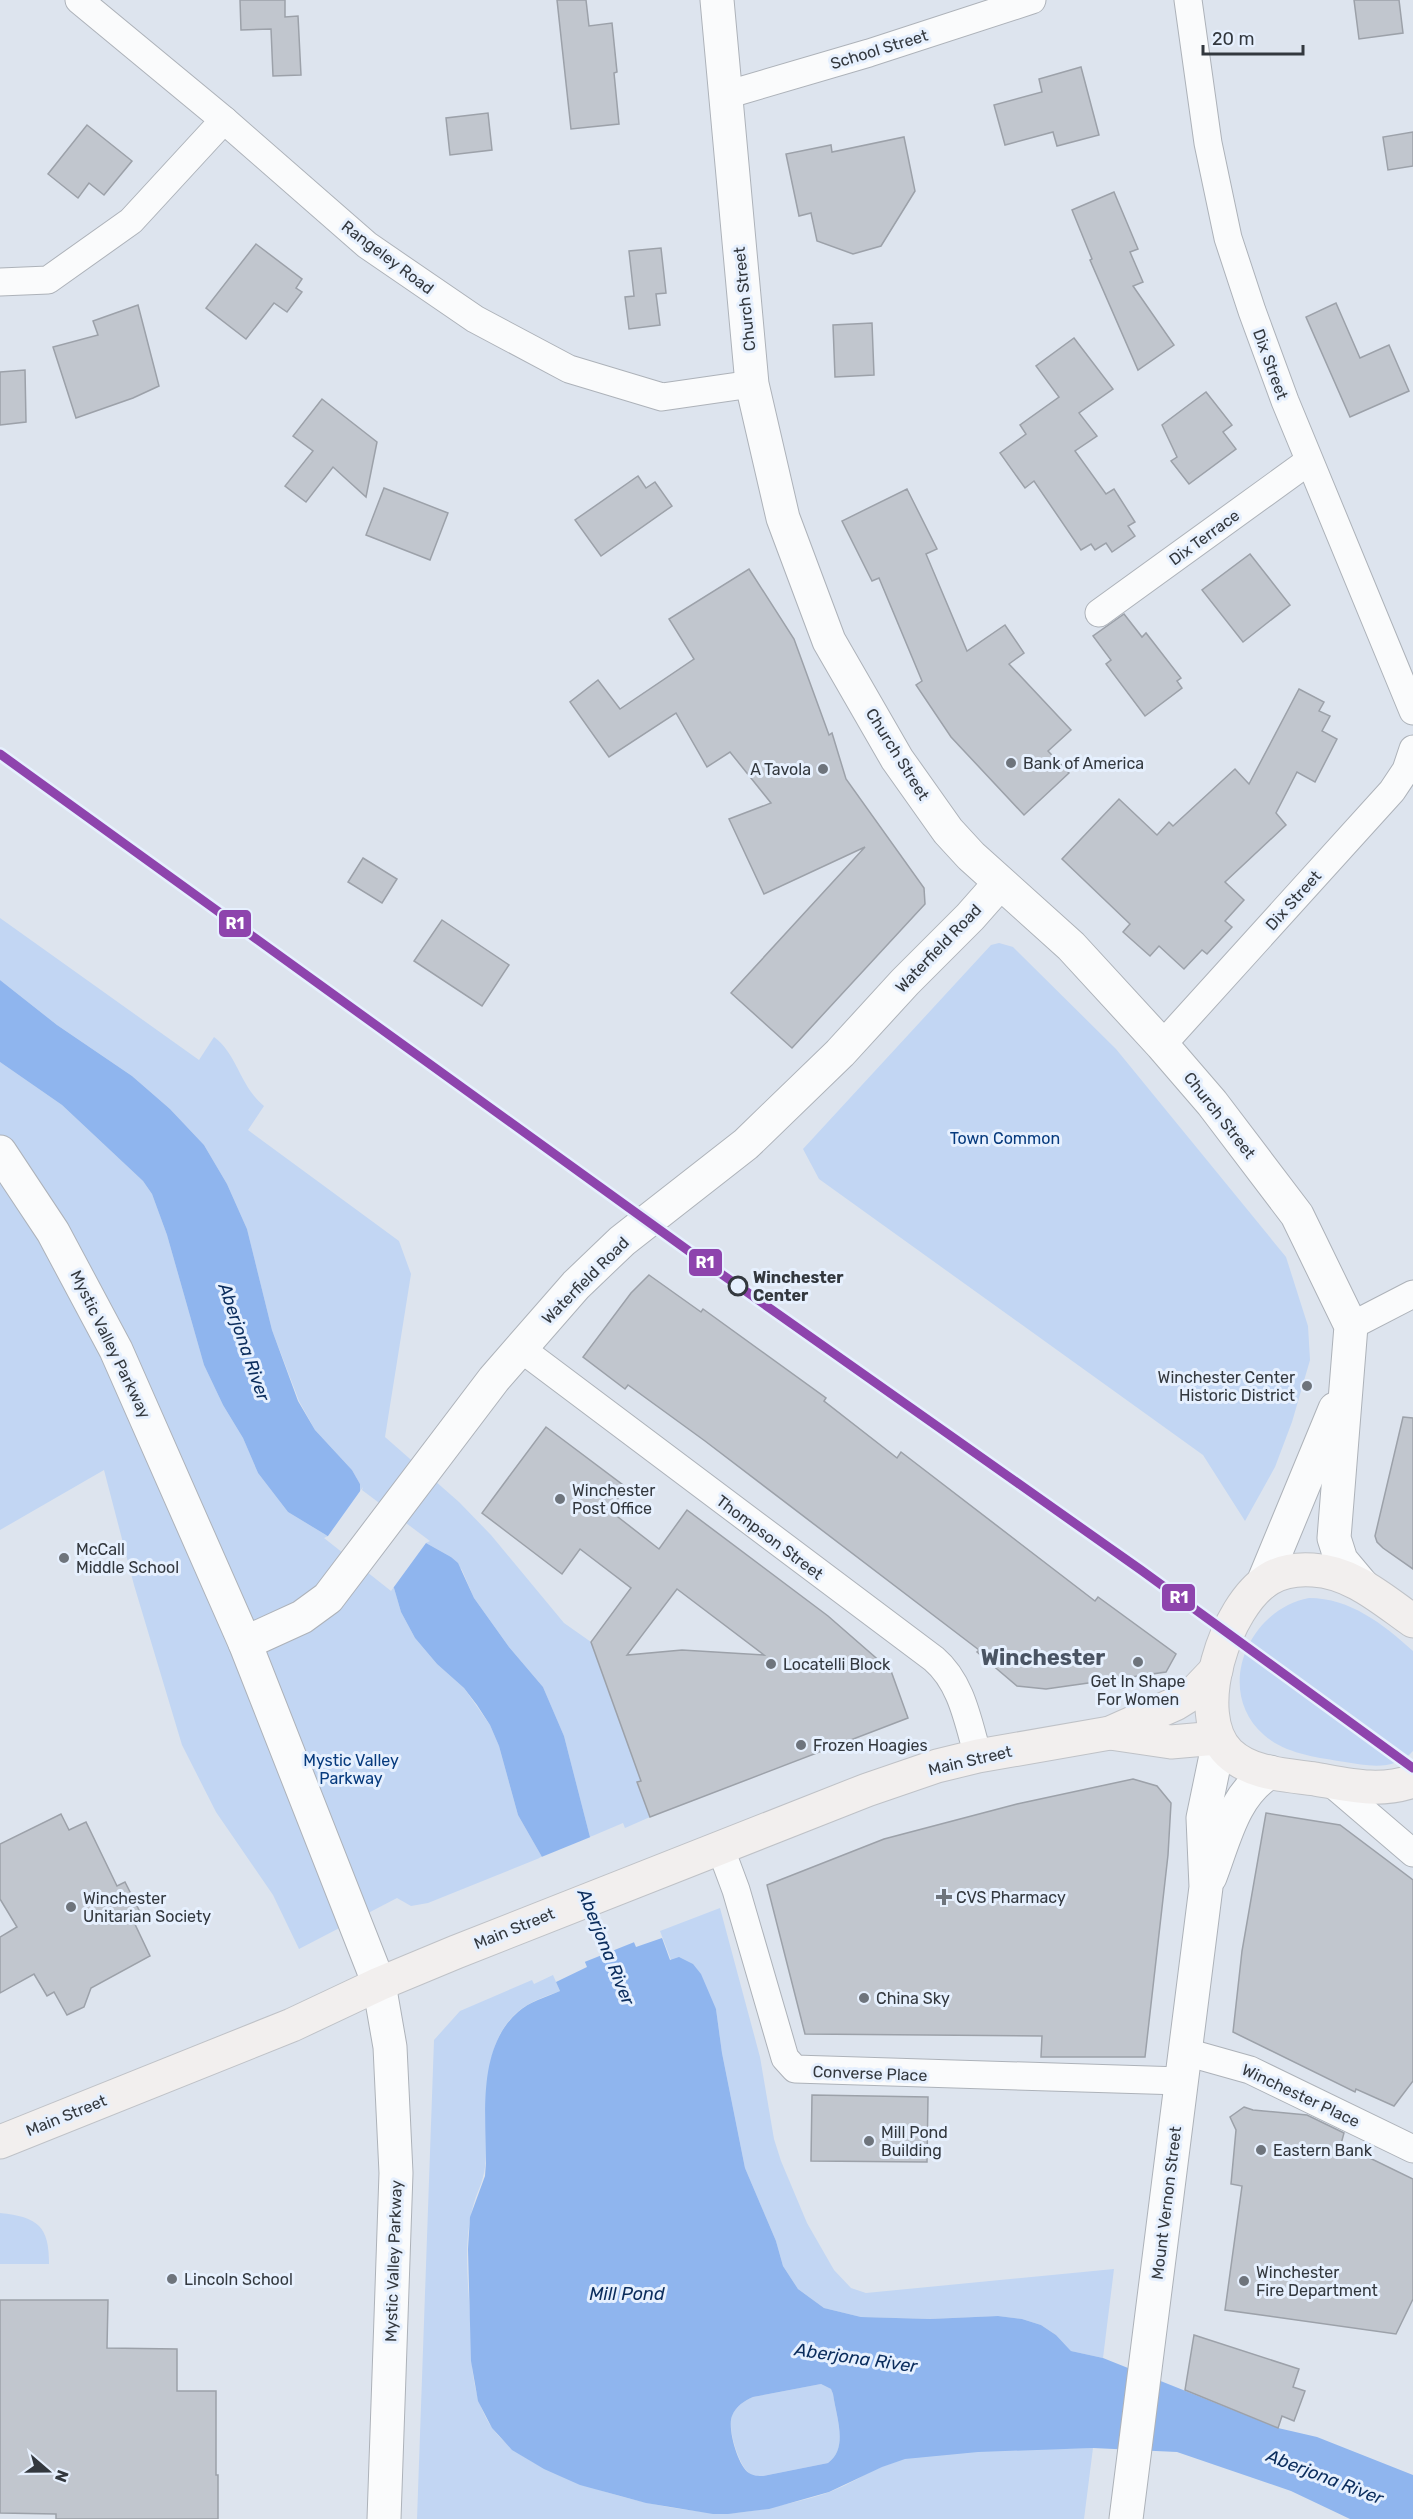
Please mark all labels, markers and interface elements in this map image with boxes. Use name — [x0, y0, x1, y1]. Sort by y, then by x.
scale bar — [1203, 18, 1304, 56]
street label: School Street — [828, 26, 930, 73]
text: 20 m — [1212, 28, 1254, 50]
street label: Rangeley Road — [338, 217, 437, 298]
street label: Church Street — [730, 246, 759, 352]
street label: Dix Street — [1249, 326, 1292, 402]
street label: Dix Terrace — [1165, 505, 1243, 569]
street label: Church Street — [862, 705, 933, 804]
place label: Bank of America — [1023, 754, 1144, 773]
marker: Bank of America — [1004, 756, 1018, 770]
place label: A Tavola — [750, 760, 811, 779]
marker: A Tavola — [816, 762, 830, 776]
street label: Dix Street — [1262, 867, 1325, 934]
street label: Waterfield Road — [891, 900, 985, 996]
line badge: R1 — [218, 909, 252, 938]
text: R1 — [225, 914, 245, 933]
street label: Church Street — [1180, 1068, 1259, 1162]
park label: Town Common — [950, 1129, 1060, 1148]
street label: Waterfield Road — [538, 1233, 633, 1328]
line badge: R1 — [688, 1248, 723, 1277]
text: R1 — [695, 1253, 715, 1272]
street label: Mystic Valley Parkway — [66, 1267, 155, 1422]
place label: Winchester Center — [753, 1268, 844, 1305]
marker: Winchester Center — [728, 1276, 748, 1296]
water label: Aberjona River — [213, 1279, 275, 1405]
place label: Winchester Center Historic District — [1158, 1368, 1295, 1405]
marker: Winchester Center Historic District — [1300, 1379, 1314, 1393]
place label: Winchester Post Office — [572, 1481, 655, 1518]
street label: Thompson Street — [713, 1491, 827, 1584]
marker: Winchester Post Office — [553, 1492, 567, 1506]
place label: McCall Middle School — [76, 1540, 179, 1577]
marker: McCall Middle School — [57, 1551, 71, 1565]
line badge: R1 — [1161, 1583, 1196, 1612]
text: R1 — [1169, 1588, 1189, 1607]
district label: Winchester — [981, 1644, 1105, 1671]
place label: Locatelli Block — [783, 1655, 891, 1674]
marker: Get In Shape For Women — [1131, 1655, 1145, 1669]
marker: Locatelli Block — [764, 1657, 778, 1671]
place label: Get In Shape For Women — [1091, 1672, 1186, 1709]
place label: Frozen Hoagies — [813, 1736, 928, 1755]
marker: Frozen Hoagies — [794, 1738, 808, 1752]
street label: Main Street — [926, 1742, 1014, 1779]
park label: Mystic Valley Parkway — [303, 1751, 399, 1788]
water label: Aberjona River — [572, 1885, 640, 2009]
place label: CVS Pharmacy — [956, 1888, 1066, 1907]
place label: Winchester Unitarian Society — [83, 1889, 211, 1926]
marker: CVS Pharmacy — [937, 1890, 951, 1904]
marker: Winchester Unitarian Society — [64, 1900, 78, 1914]
street label: Main Street — [471, 1904, 557, 1953]
place label: China Sky — [876, 1989, 950, 2008]
marker: China Sky — [857, 1991, 871, 2005]
street label: Winchester Place — [1239, 2060, 1363, 2131]
street label: Converse Place — [812, 2062, 928, 2085]
street label: Main Street — [23, 2091, 109, 2140]
place label: Mill Pond Building — [881, 2123, 948, 2160]
street label: Mount Vernon Street — [1148, 2125, 1185, 2281]
marker: Mill Pond Building — [862, 2134, 876, 2148]
place label: Eastern Bank — [1273, 2141, 1373, 2160]
marker: Eastern Bank — [1254, 2143, 1268, 2157]
street label: Mystic Valley Parkway — [381, 2179, 406, 2343]
place label: Winchester Fire Department — [1256, 2263, 1378, 2300]
place label: Lincoln School — [184, 2270, 293, 2289]
marker: Lincoln School — [165, 2272, 179, 2286]
marker: Winchester Fire Department — [1237, 2274, 1251, 2288]
water label: Mill Pond — [589, 2283, 665, 2305]
water label: Aberjona River — [792, 2338, 920, 2378]
north arrow — [18, 2441, 78, 2501]
water label: Aberjona River — [1263, 2444, 1388, 2510]
text: N — [51, 2467, 73, 2485]

